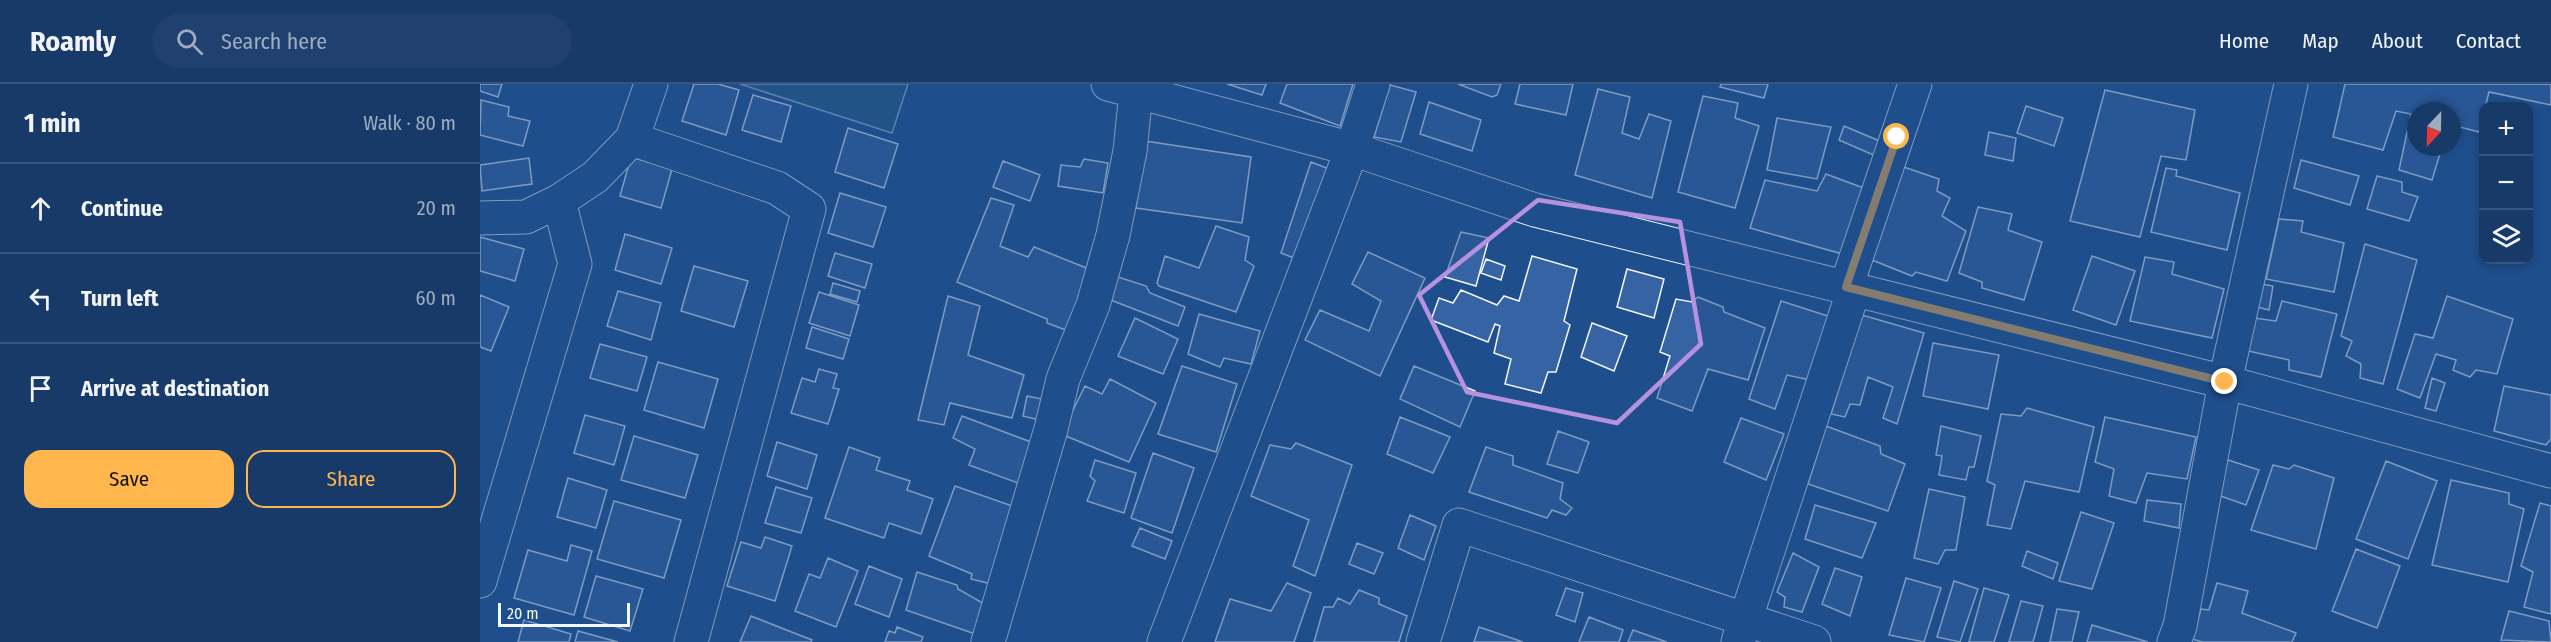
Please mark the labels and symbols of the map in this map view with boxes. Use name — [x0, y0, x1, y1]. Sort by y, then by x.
north arrow — [2407, 102, 2461, 156]
route start — [1883, 123, 1909, 149]
route end — [2211, 368, 2237, 394]
scale bar — [498, 600, 630, 628]

